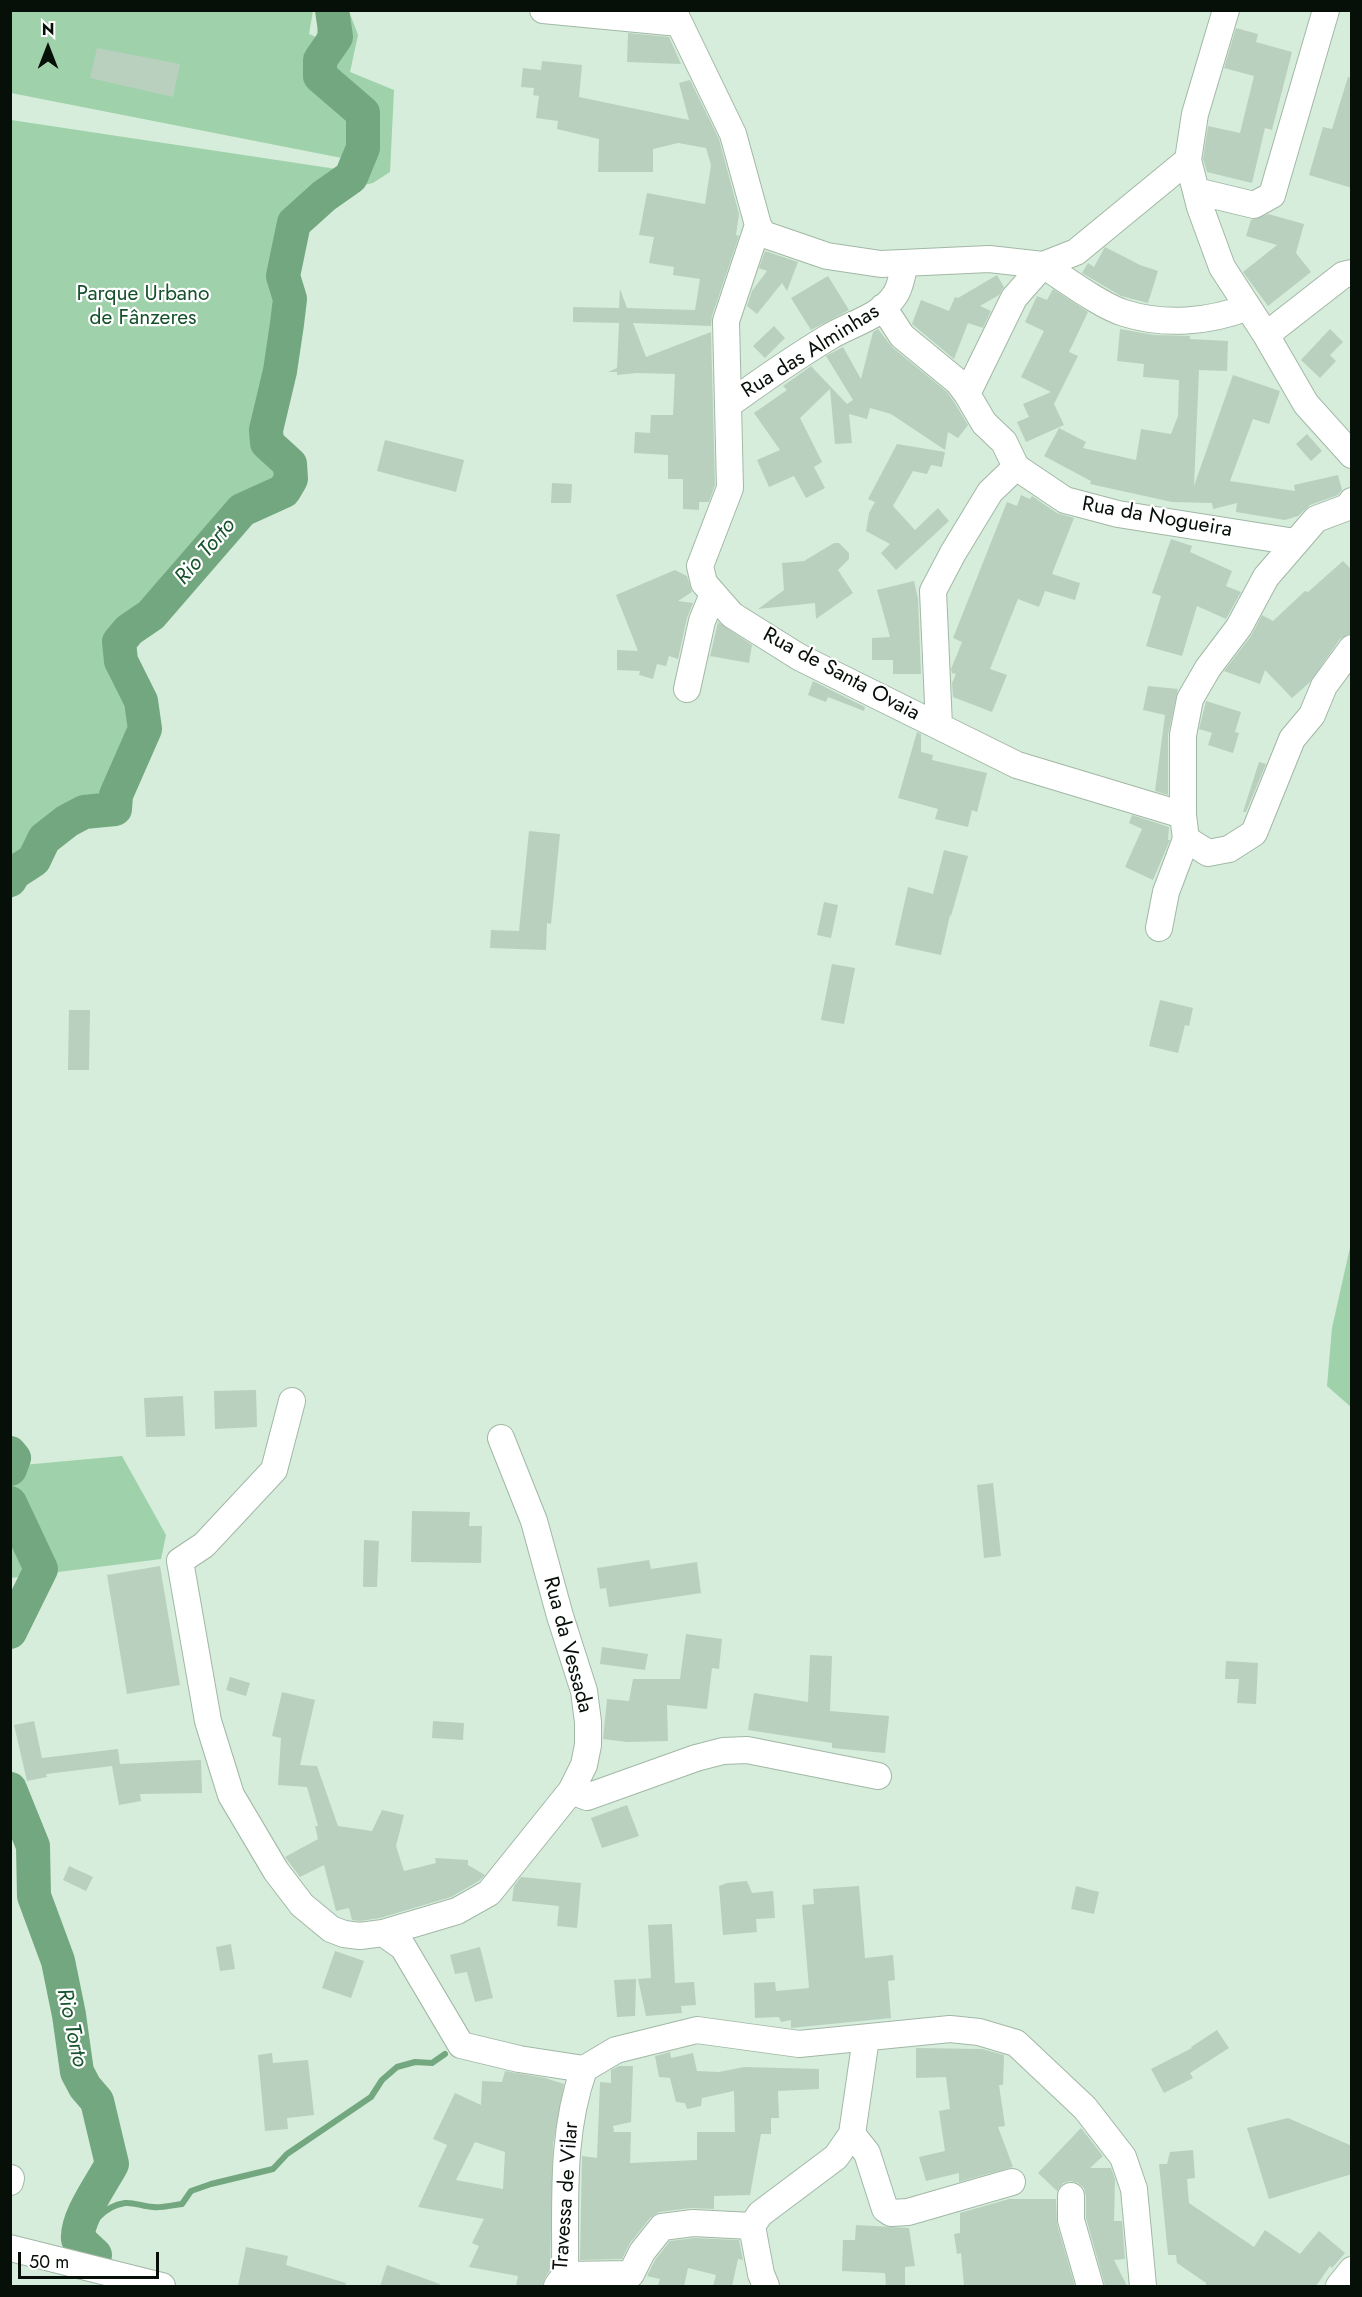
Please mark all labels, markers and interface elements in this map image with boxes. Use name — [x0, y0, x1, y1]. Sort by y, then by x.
north arrow — [18, 18, 78, 78]
text: N — [42, 18, 54, 41]
park label: Parque Urbano de Fânzeres — [77, 282, 209, 332]
street label: Rua das Alminhas — [738, 300, 884, 404]
street label: Rua da Nogueira — [1080, 492, 1234, 544]
water label: Rio Torto — [170, 513, 242, 591]
street label: Rua de Santa Ovaia — [758, 623, 924, 727]
street label: Rua da Vessada — [537, 1574, 597, 1716]
water label: Rio Torto — [50, 1986, 92, 2070]
street label: Travessa de Vilar — [549, 2121, 585, 2271]
scale bar — [21, 2240, 162, 2278]
text: 50 m — [29, 2249, 69, 2275]

